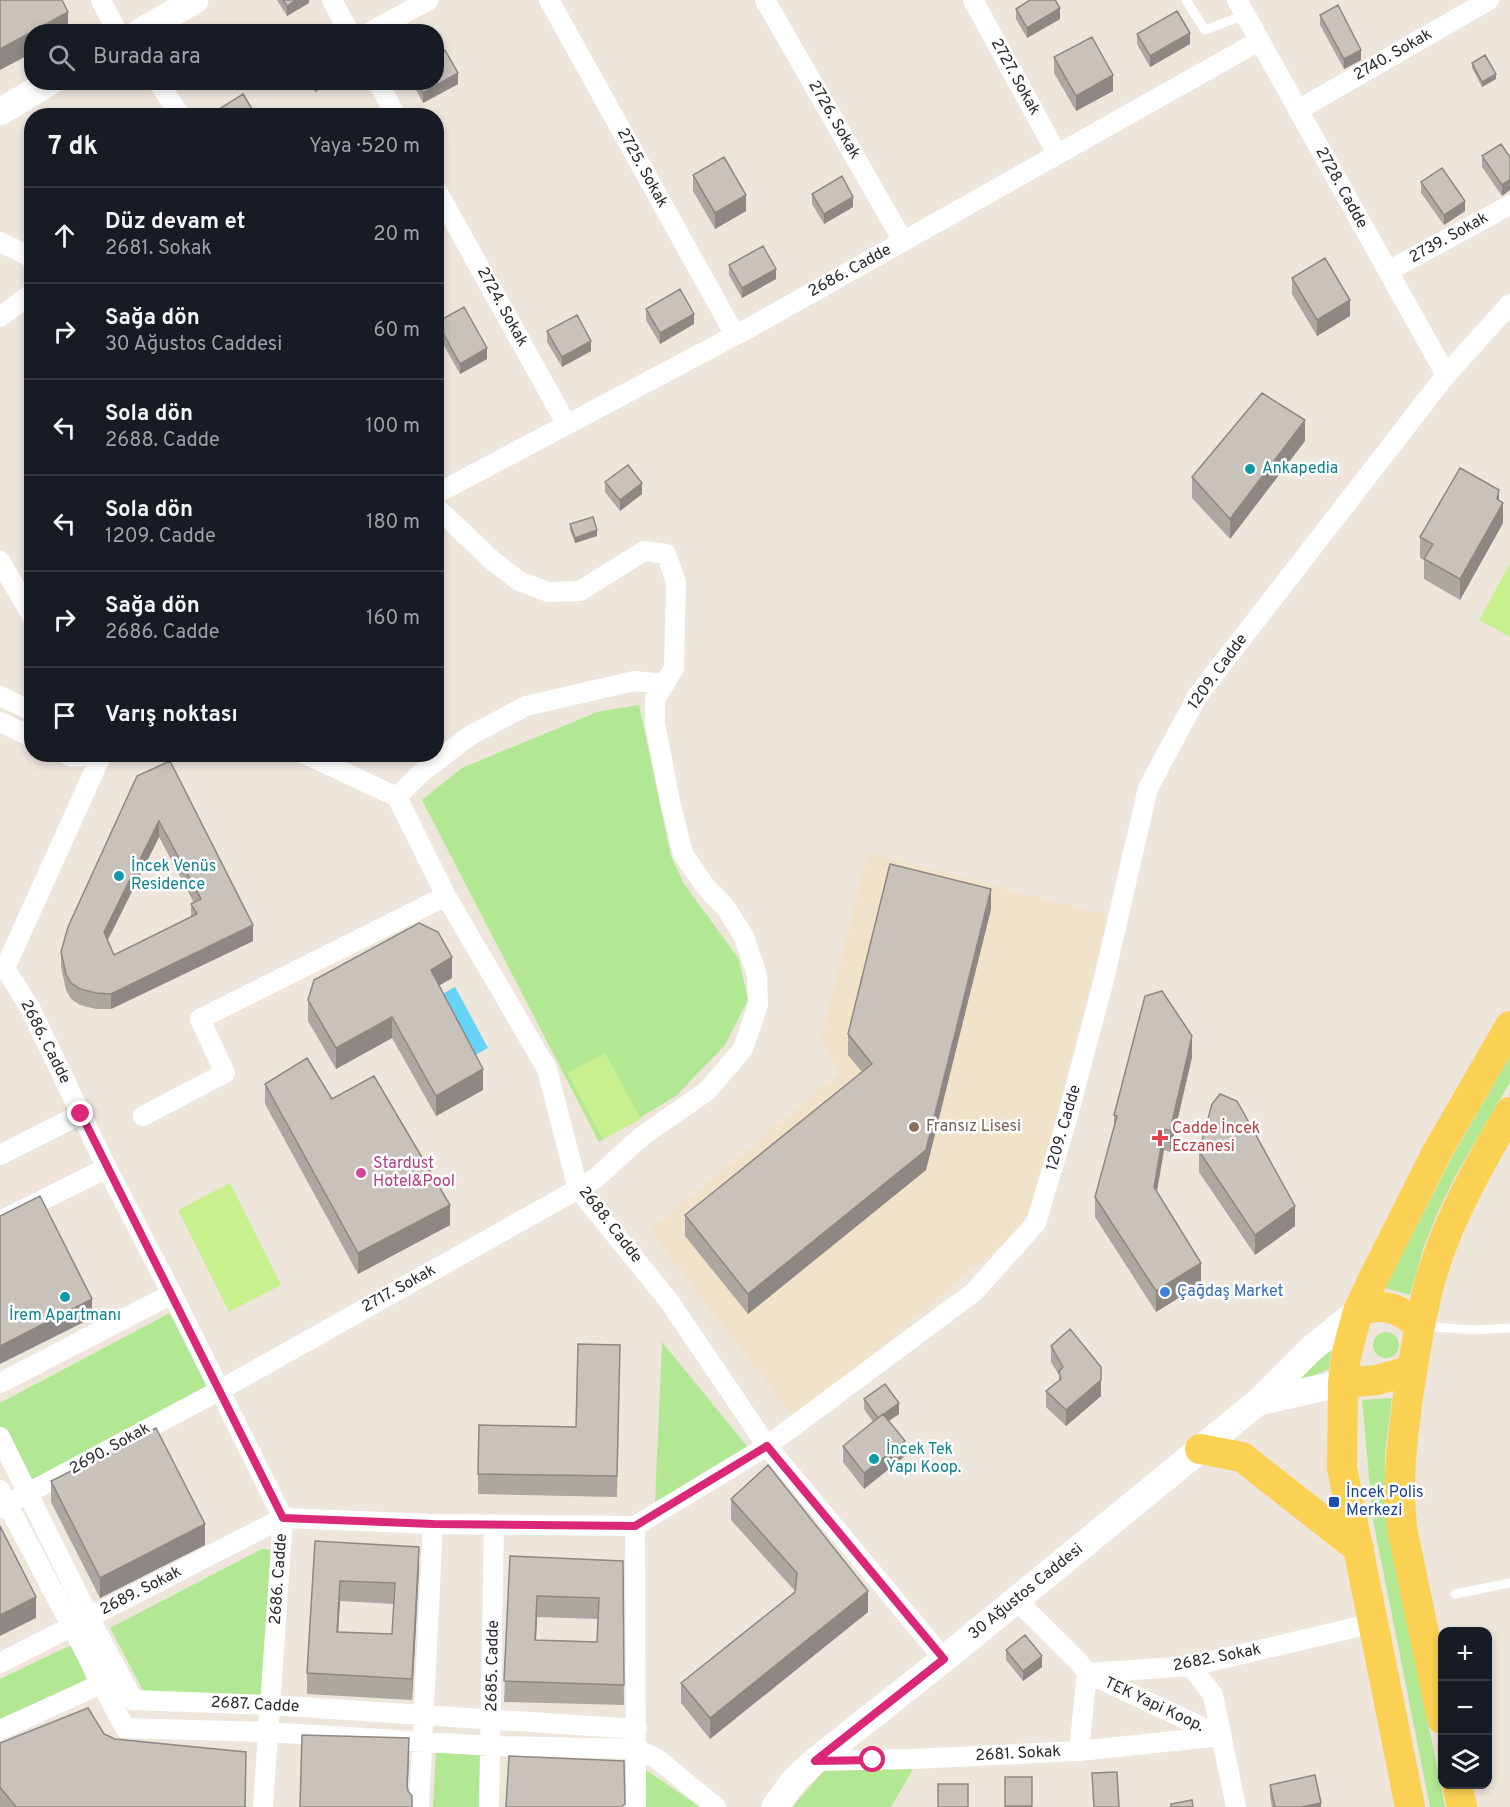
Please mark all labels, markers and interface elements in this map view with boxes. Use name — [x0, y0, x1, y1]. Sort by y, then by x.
search box — [24, 24, 444, 90]
street label: 2740. Sokak — [1350, 25, 1436, 85]
street label: 2727. Sokak — [986, 35, 1044, 119]
icon: search — [45, 41, 78, 74]
text: Burada ara — [93, 44, 201, 71]
street label: 2726. Sokak — [803, 77, 865, 163]
street label: 2725. Sokak — [612, 125, 672, 211]
text: 7 dk — [48, 131, 98, 164]
text: Yaya · 520 m — [309, 134, 420, 160]
street label: 2728. Cadde — [1310, 144, 1372, 232]
street label: 2739. Sokak — [1406, 208, 1492, 268]
text: Düz devam et — [105, 209, 245, 236]
icon: ahead — [48, 219, 81, 252]
text: 20 m — [373, 222, 420, 248]
text: 2681. Sokak — [105, 236, 212, 262]
street label: 2686. Cadde — [805, 240, 895, 302]
street label: 2724. Sokak — [472, 264, 532, 350]
text: Sağa dön — [105, 305, 200, 332]
icon: right — [48, 315, 81, 348]
text: 60 m — [374, 318, 420, 344]
text: 30 Ağustos Caddesi — [105, 332, 282, 358]
text: Sola dön — [105, 401, 193, 428]
icon: left — [48, 411, 81, 444]
text: 100 m — [365, 414, 420, 440]
text: 2688. Cadde — [105, 428, 220, 454]
place label: Ankapedia — [1262, 459, 1338, 479]
marker: Ankapedia — [1243, 462, 1257, 476]
text: Sola dön — [105, 497, 193, 524]
icon: left — [48, 507, 81, 540]
text: 180 m — [366, 510, 420, 536]
text: 1209. Cadde — [105, 524, 216, 550]
text: Sağa dön — [105, 593, 200, 620]
icon: right — [48, 603, 81, 636]
text: 160 m — [366, 606, 420, 632]
text: 2686. Cadde — [105, 620, 220, 646]
street label: 1209. Cadde — [1184, 630, 1252, 714]
icon: arrive — [48, 699, 81, 732]
text: Varış noktası — [105, 702, 238, 729]
place label: İncek Venüs Residence — [131, 856, 216, 895]
marker: İncek Venüs Residence — [112, 869, 126, 883]
street label: 2686. Cadde — [15, 997, 75, 1087]
street label: 1209. Cadde — [1042, 1083, 1086, 1173]
route end — [67, 1100, 93, 1126]
place label: Fransız Lisesi — [926, 1117, 1021, 1137]
place label: Cadde İncek Eczanesi — [1172, 1118, 1260, 1157]
marker: Fransız Lisesi — [907, 1120, 921, 1134]
marker: Cadde İncek Eczanesi — [1153, 1131, 1167, 1145]
place label: Stardust Hotel&Pool — [373, 1154, 455, 1192]
marker: Stardust Hotel&Pool — [354, 1166, 368, 1180]
street label: 2688. Cadde — [574, 1183, 646, 1267]
street label: 2717. Sokak — [359, 1260, 439, 1318]
place label: Çağdaş Market — [1177, 1282, 1283, 1302]
marker: Çağdaş Market — [1158, 1285, 1172, 1299]
marker: İrem Apartmanı — [58, 1290, 72, 1304]
place label: İrem Apartmanı — [9, 1305, 121, 1326]
street label: 2690. Sokak — [66, 1419, 154, 1479]
place label: İncek Tek Yapı Koop. — [886, 1439, 961, 1478]
marker: İncek Tek Yapı Koop. — [867, 1452, 881, 1466]
place label: İncek Polis Merkezi — [1346, 1482, 1424, 1521]
marker: İncek Polis Merkezi — [1327, 1495, 1341, 1509]
street label: 2686. Cadde — [266, 1533, 292, 1625]
street label: 30 Ağustos Caddesi — [965, 1540, 1087, 1644]
street label: 2689. Sokak — [97, 1562, 185, 1620]
street label: 2685. Cadde — [482, 1620, 504, 1712]
map controls — [1438, 1627, 1492, 1789]
button: + — [1438, 1627, 1492, 1681]
street label: 2682. Sokak — [1171, 1640, 1263, 1676]
street label: TEK Yapi Koop. — [1101, 1673, 1207, 1737]
button: − — [1438, 1681, 1492, 1735]
street label: 2687. Cadde — [210, 1693, 300, 1717]
button: layers — [1438, 1735, 1492, 1789]
street label: 2681. Sokak — [975, 1742, 1061, 1766]
route start — [859, 1746, 885, 1772]

